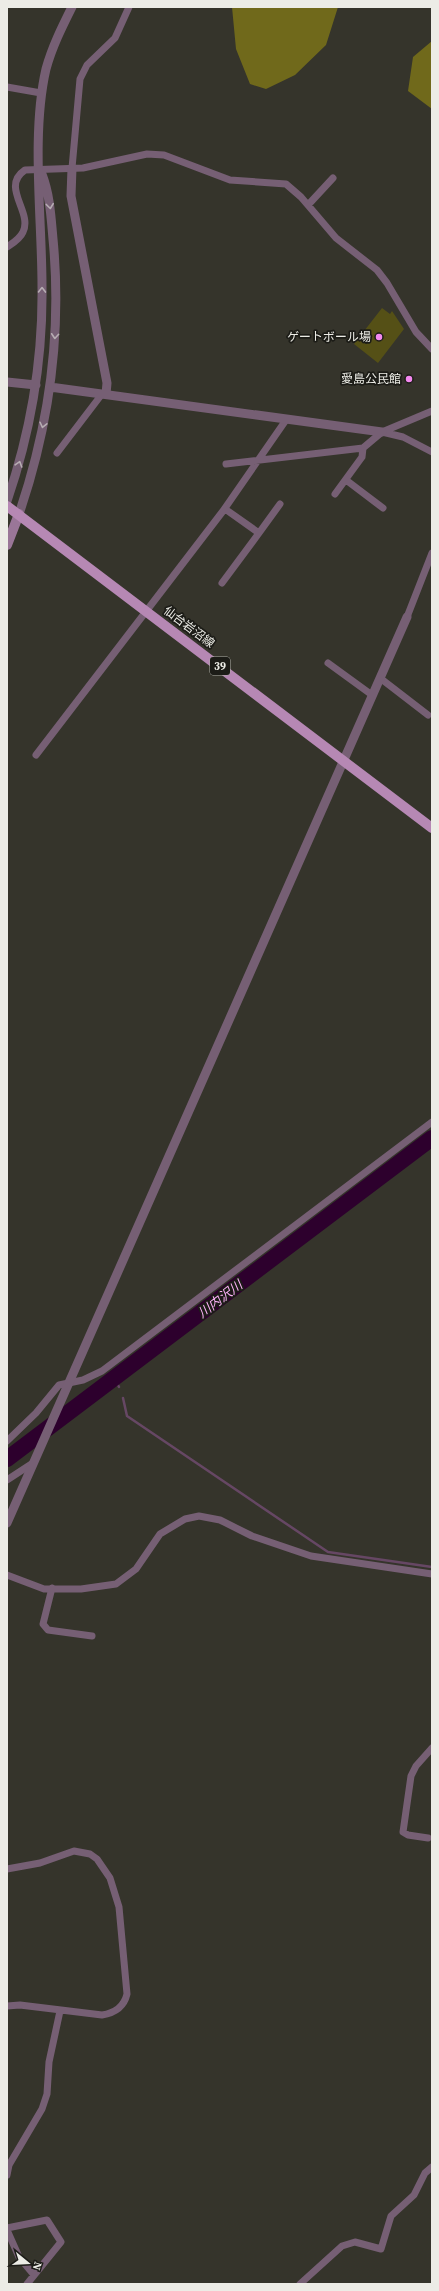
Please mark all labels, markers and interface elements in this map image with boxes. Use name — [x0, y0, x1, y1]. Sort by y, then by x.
one-way arrow — [45, 203, 54, 209]
one-way arrow — [38, 287, 46, 293]
place label: ゲートボール場 — [287, 329, 371, 345]
marker: ゲートボール場 — [374, 332, 384, 342]
one-way arrow — [51, 333, 60, 339]
place label: 愛島公民館 — [341, 371, 401, 387]
marker: 愛島公民館 — [404, 374, 414, 384]
one-way arrow — [40, 422, 48, 429]
one-way arrow — [14, 461, 23, 468]
street label: 仙台岩沼線 — [160, 603, 218, 651]
road number: 39 — [210, 657, 230, 675]
water label: 川内沢川 — [194, 1275, 247, 1321]
north arrow — [8, 2243, 48, 2283]
text: N — [29, 2260, 45, 2272]

